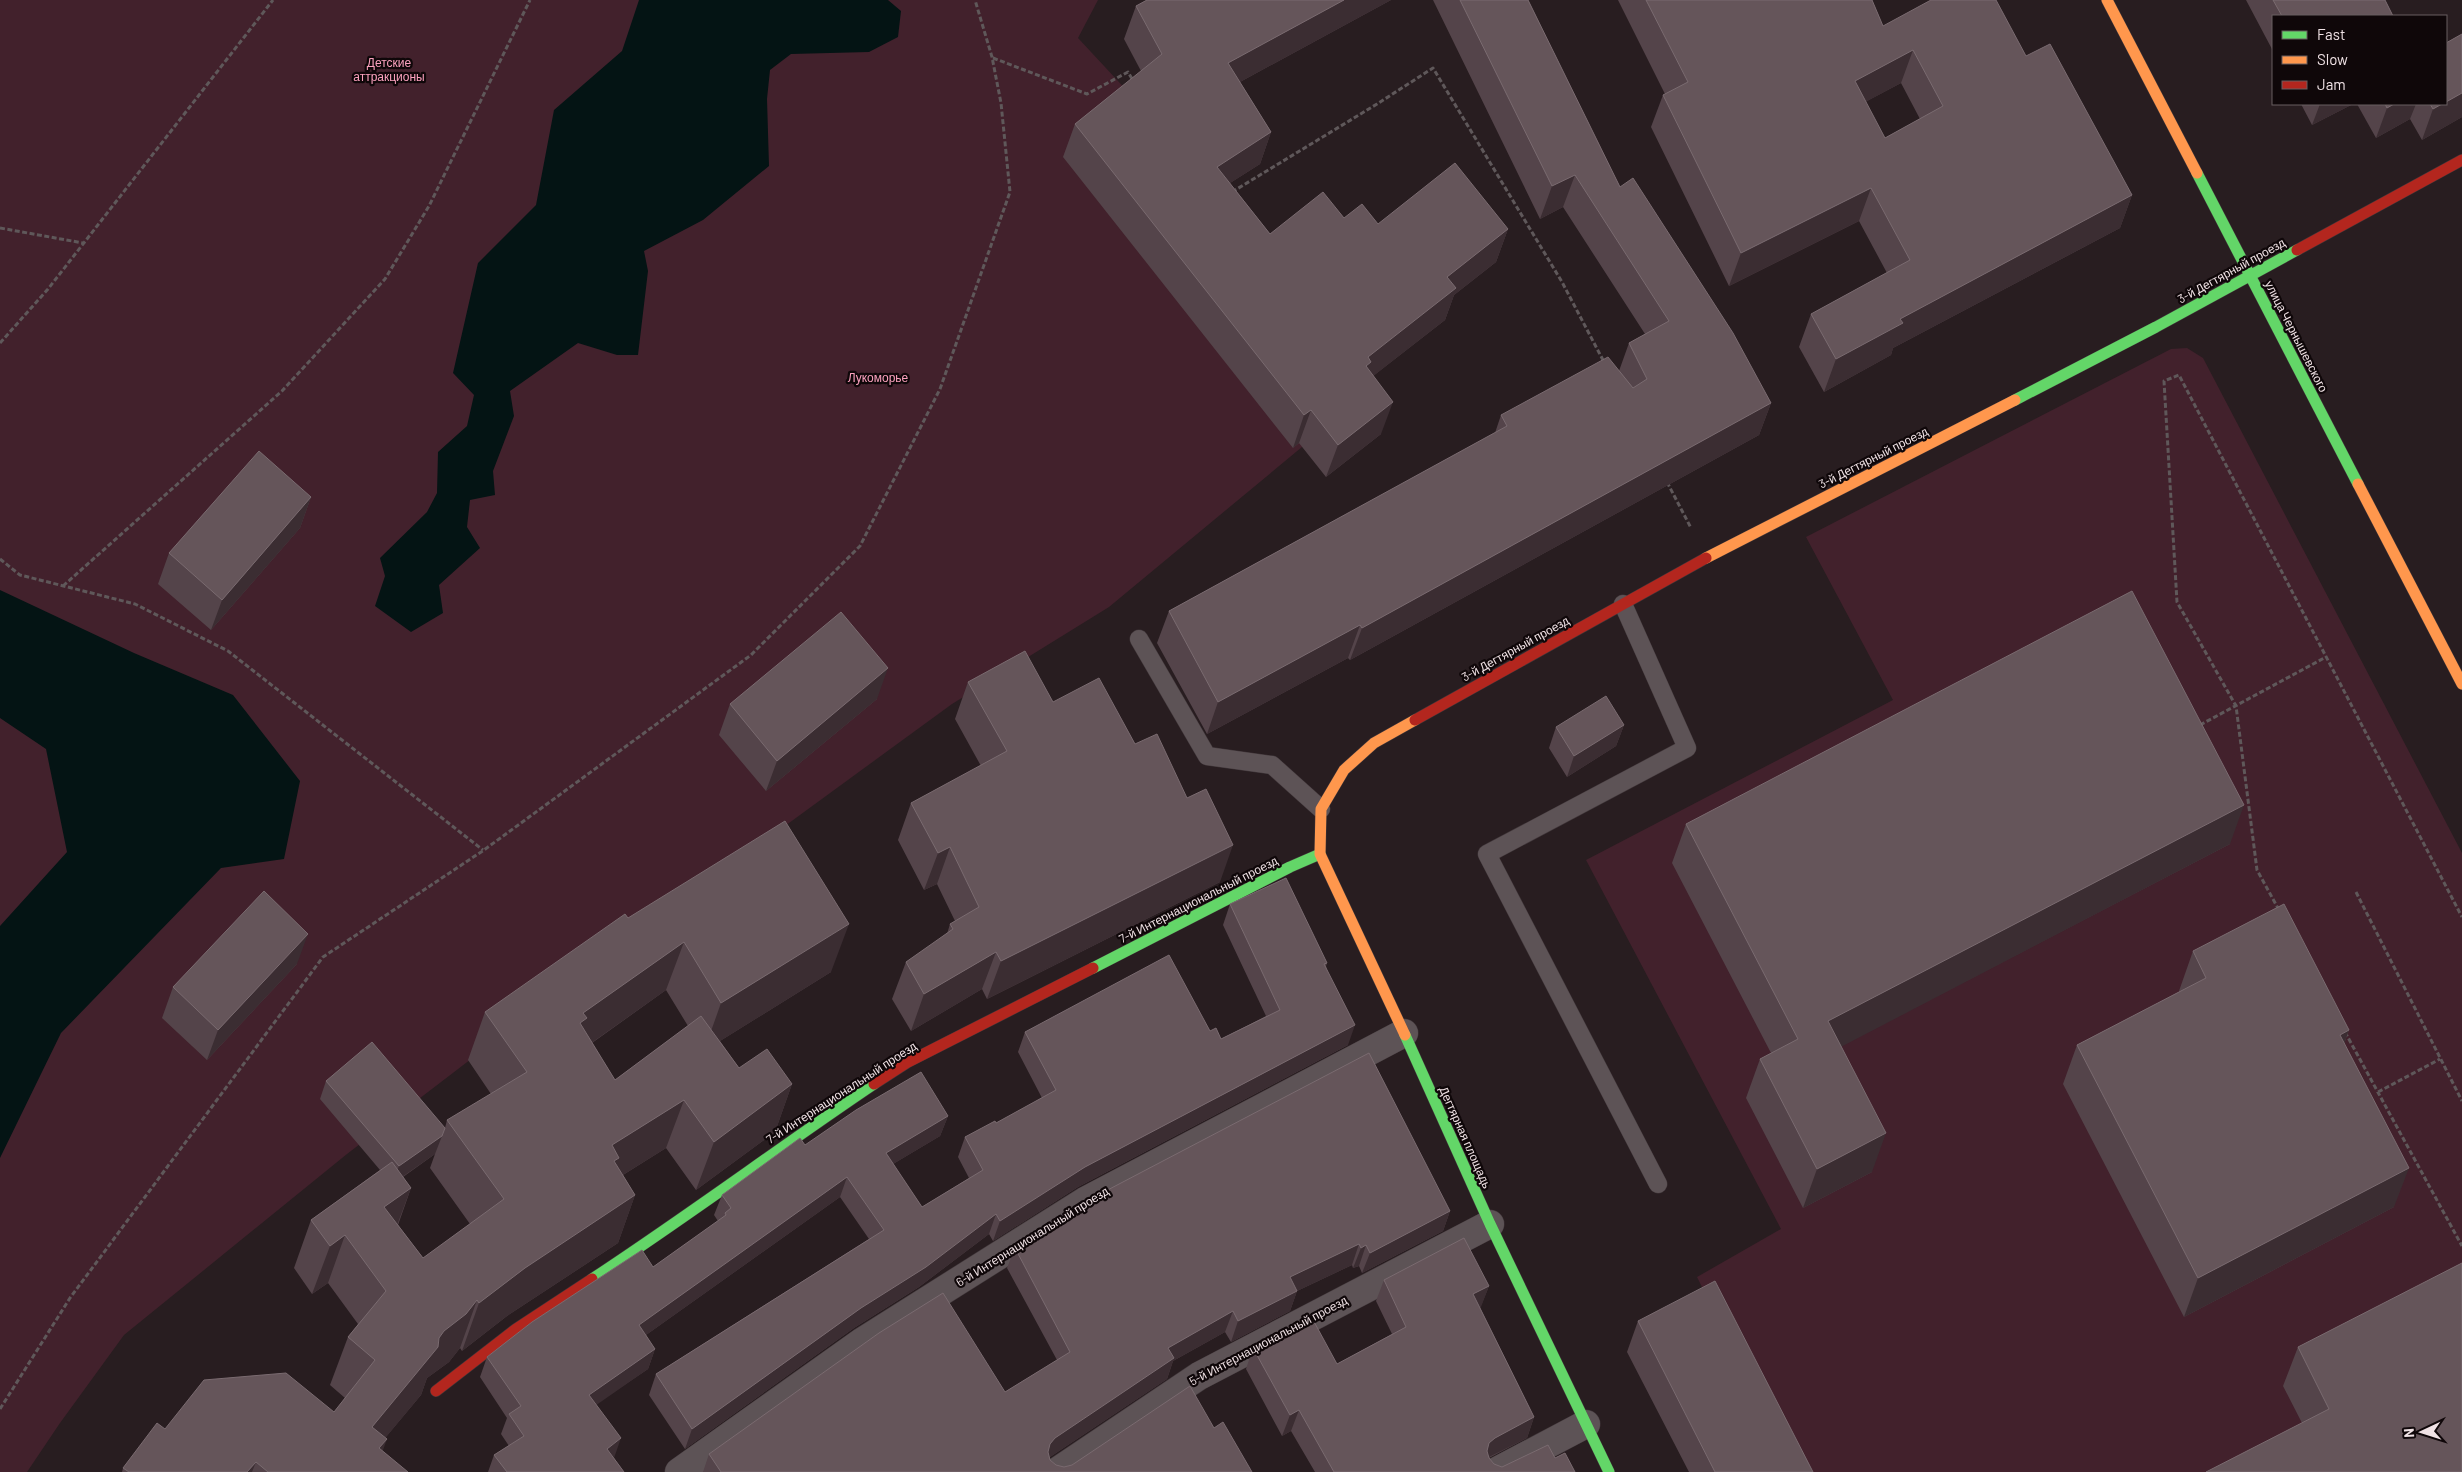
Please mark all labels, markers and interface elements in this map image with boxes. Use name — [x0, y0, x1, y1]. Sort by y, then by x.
legend — [2272, 15, 2447, 105]
text: Fast — [2317, 25, 2345, 43]
text: Slow — [2317, 50, 2348, 68]
park label: Детские аттракционы — [353, 55, 425, 84]
text: Jam — [2317, 75, 2346, 93]
street label: 3-й Дегтярный проезд — [2175, 235, 2288, 306]
street label: улица Чернышевского — [2262, 278, 2331, 395]
park label: Лукоморье — [848, 370, 909, 385]
street label: 3-й Дегтярный проезд — [1816, 423, 1930, 492]
street label: 3-й Дегтярный проезд — [1459, 613, 1572, 684]
street label: 7-й Интернациональный проезд — [1116, 853, 1280, 946]
street label: 7-й Интернациональный проезд — [763, 1038, 919, 1147]
street label: Дегтярная площадь — [1436, 1084, 1495, 1191]
street label: 6-й Интернациональный проезд — [953, 1183, 1111, 1290]
street label: 5-й Интернациональный проезд — [1187, 1292, 1350, 1389]
north arrow — [2397, 1407, 2447, 1457]
text: N — [2400, 1428, 2417, 1438]

